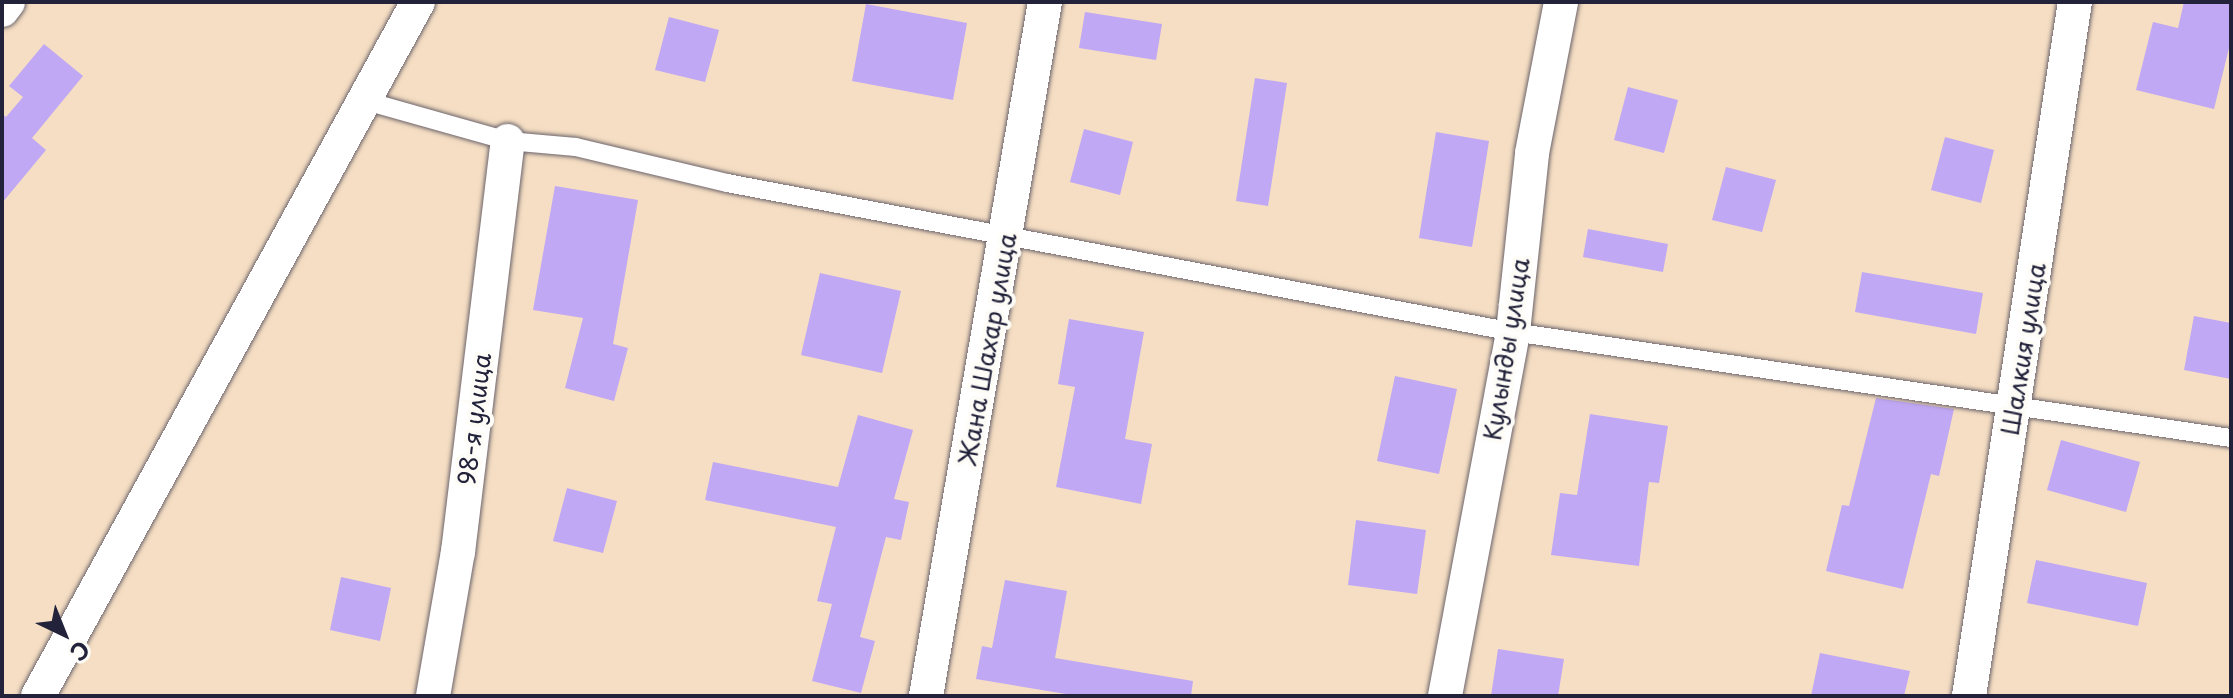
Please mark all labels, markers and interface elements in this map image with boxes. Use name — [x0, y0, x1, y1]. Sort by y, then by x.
street label: Жана Шахар улица — [952, 229, 1022, 469]
street label: Кулынды улица — [1477, 256, 1535, 442]
street label: Шалкия улица — [1995, 260, 2051, 438]
street label: 98-я улица — [452, 351, 496, 487]
north arrow — [24, 594, 104, 674]
text: С — [63, 634, 98, 670]

